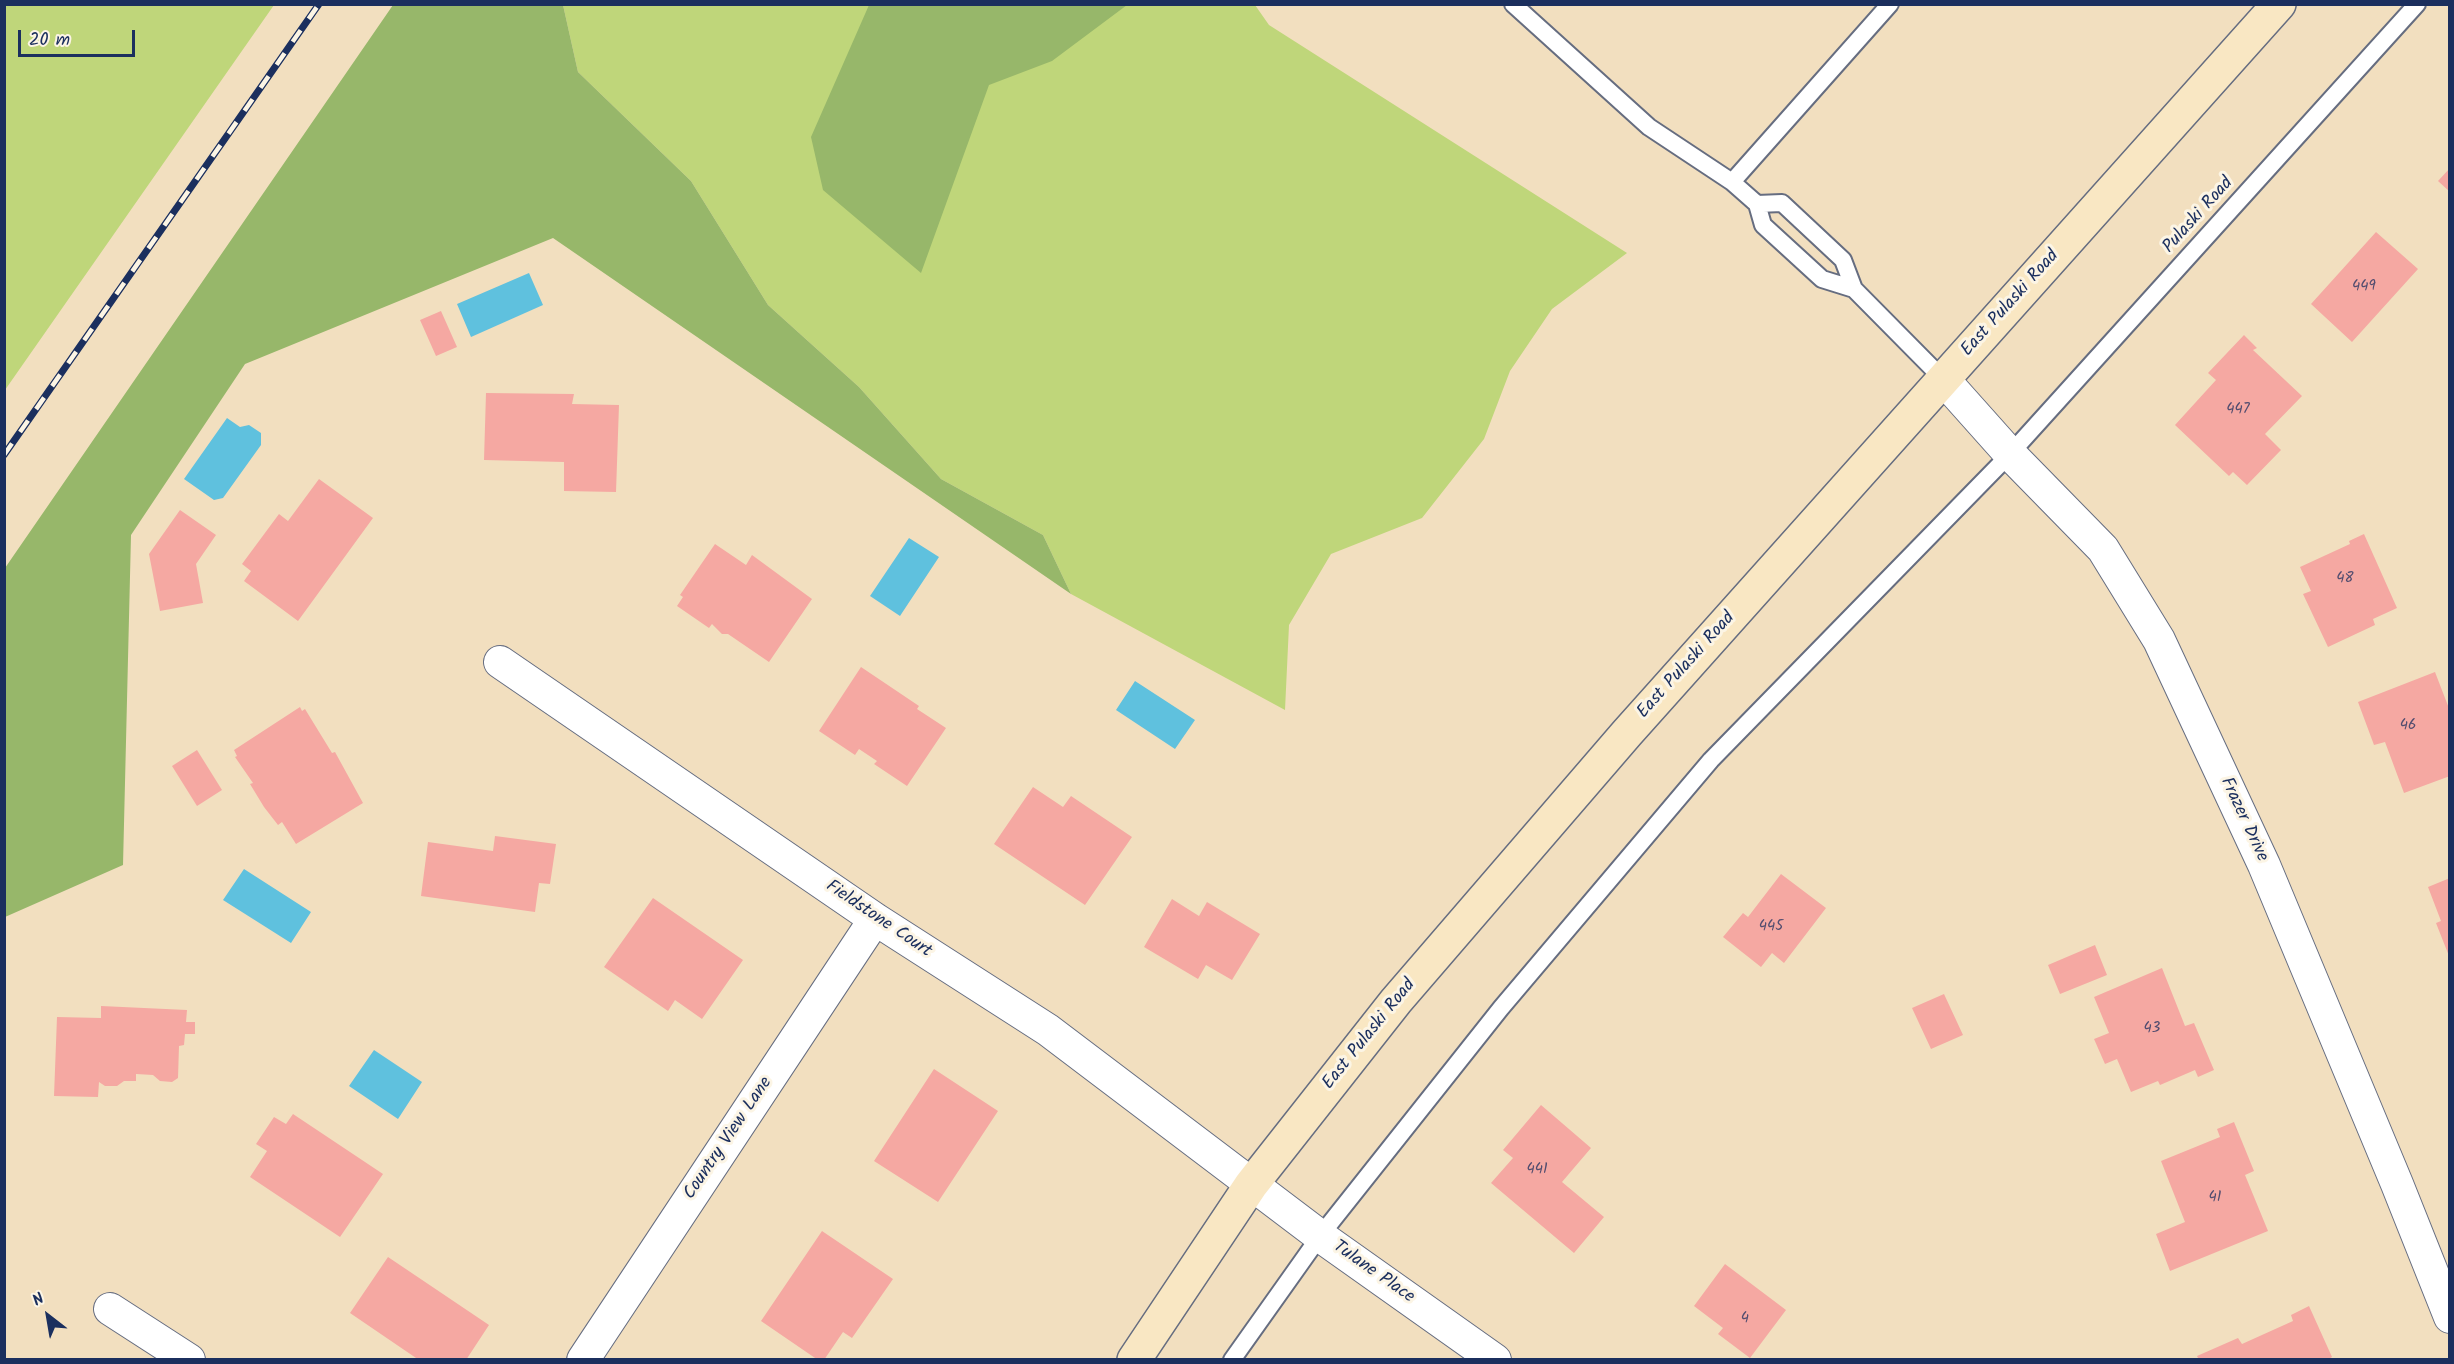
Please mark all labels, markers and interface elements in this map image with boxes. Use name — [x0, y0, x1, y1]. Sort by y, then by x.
scale bar — [21, 18, 138, 56]
text: 20 m — [29, 26, 70, 55]
street label: Pulaski Road — [2159, 173, 2239, 259]
street label: East Pulaski Road — [1958, 246, 2064, 362]
house number: 449 — [2352, 278, 2376, 296]
house number: 447 — [2226, 401, 2250, 419]
house number: 48 — [2336, 570, 2354, 588]
street label: East Pulaski Road — [1634, 608, 1740, 724]
house number: 46 — [2400, 717, 2416, 735]
street label: Frazer Drive — [2214, 774, 2272, 866]
street label: Fieldstone Court — [821, 877, 935, 963]
house number: 445 — [1759, 918, 1783, 936]
street label: East Pulaski Road — [1319, 975, 1421, 1095]
house number: 43 — [2144, 1020, 2160, 1038]
street label: Country View Lane — [680, 1074, 778, 1204]
house number: 441 — [1526, 1161, 1548, 1179]
house number: 41 — [2209, 1189, 2221, 1207]
street label: Tulane Place — [1328, 1237, 1418, 1309]
north arrow — [18, 1286, 78, 1346]
text: N — [28, 1287, 49, 1313]
house number: 4 — [1741, 1310, 1749, 1328]

